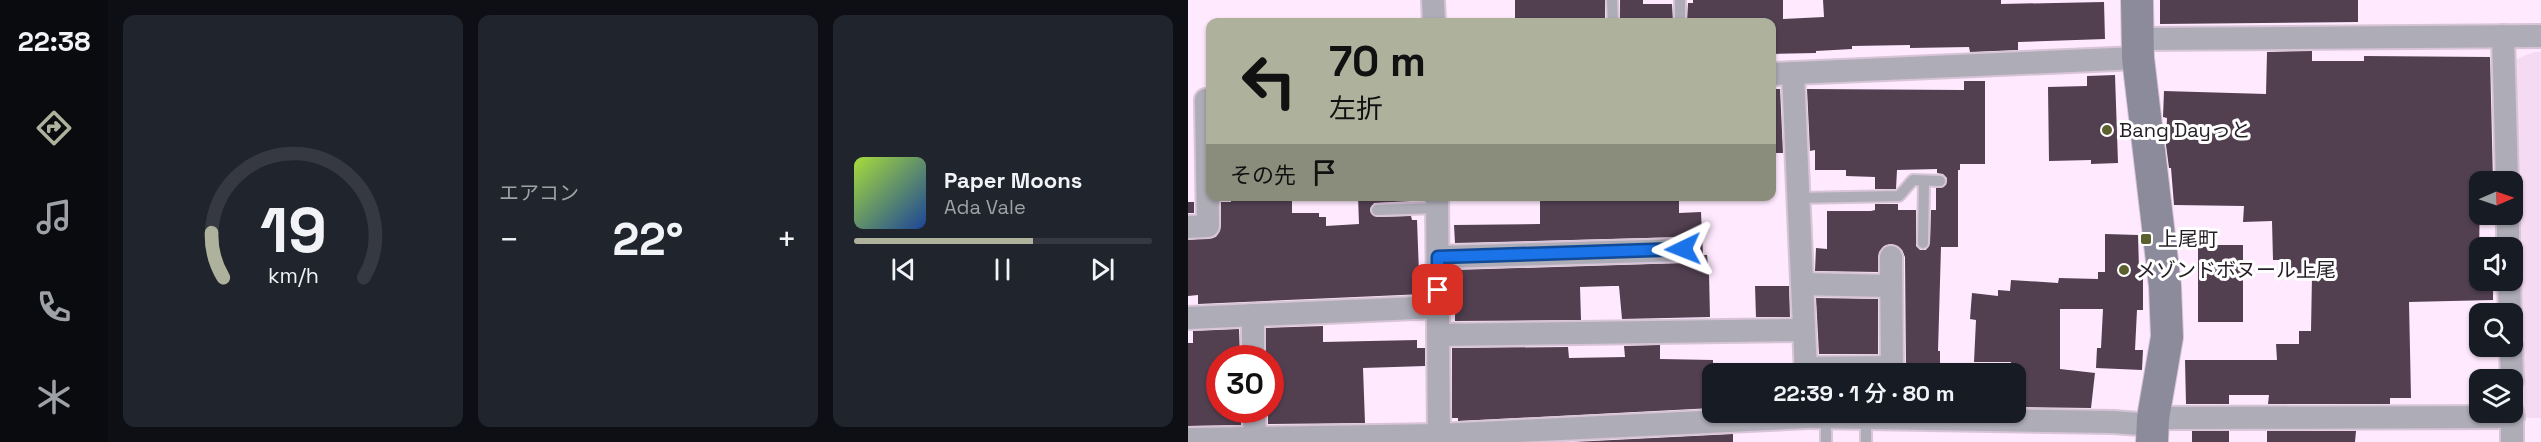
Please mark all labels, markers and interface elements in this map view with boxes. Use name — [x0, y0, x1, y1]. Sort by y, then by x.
text: 22:38 — [18, 24, 90, 59]
text: 70 m — [1329, 35, 1426, 88]
icon: left — [1230, 42, 1308, 120]
text: 左折 — [1329, 91, 1383, 126]
icon: directions — [33, 107, 75, 149]
place label: Bang Dayっと — [2119, 117, 2251, 143]
marker: Bang Dayっと — [2100, 123, 2114, 137]
icon: arrive — [1308, 156, 1341, 189]
text: その先 — [1230, 161, 1296, 189]
text: Paper Moons — [944, 166, 1082, 194]
north arrow — [2469, 171, 2523, 225]
map controls — [2469, 171, 2523, 423]
text: エアコン — [499, 180, 579, 206]
text: 19 — [260, 191, 326, 270]
text: Ada Vale — [944, 194, 1026, 220]
icon: music — [33, 196, 75, 238]
text: 22° — [612, 211, 684, 268]
position arrow — [1651, 217, 1715, 281]
text: − — [499, 219, 519, 261]
text: + — [777, 219, 797, 261]
place label: 上尾町 — [2158, 226, 2218, 252]
marker: 上尾町 — [2139, 232, 2153, 246]
button: sound — [2469, 237, 2523, 291]
icon: previous — [887, 253, 920, 286]
icon: pause — [986, 253, 1019, 286]
icon: next — [1086, 253, 1119, 286]
place label: メゾンドボヌール上尾 — [2136, 257, 2336, 283]
text: km/h — [267, 262, 319, 289]
marker: メゾンドボヌール上尾 — [2117, 263, 2131, 277]
pin — [1412, 264, 1463, 315]
icon: arrive — [1421, 273, 1454, 306]
icon: phone — [33, 286, 75, 328]
button: search — [2469, 303, 2523, 357]
speed limit sign: 30 — [1206, 345, 1284, 423]
button: layers — [2469, 369, 2523, 423]
icon: climate — [33, 376, 75, 418]
text: 22:39 · 1 分 · 80 m — [1774, 379, 1954, 407]

